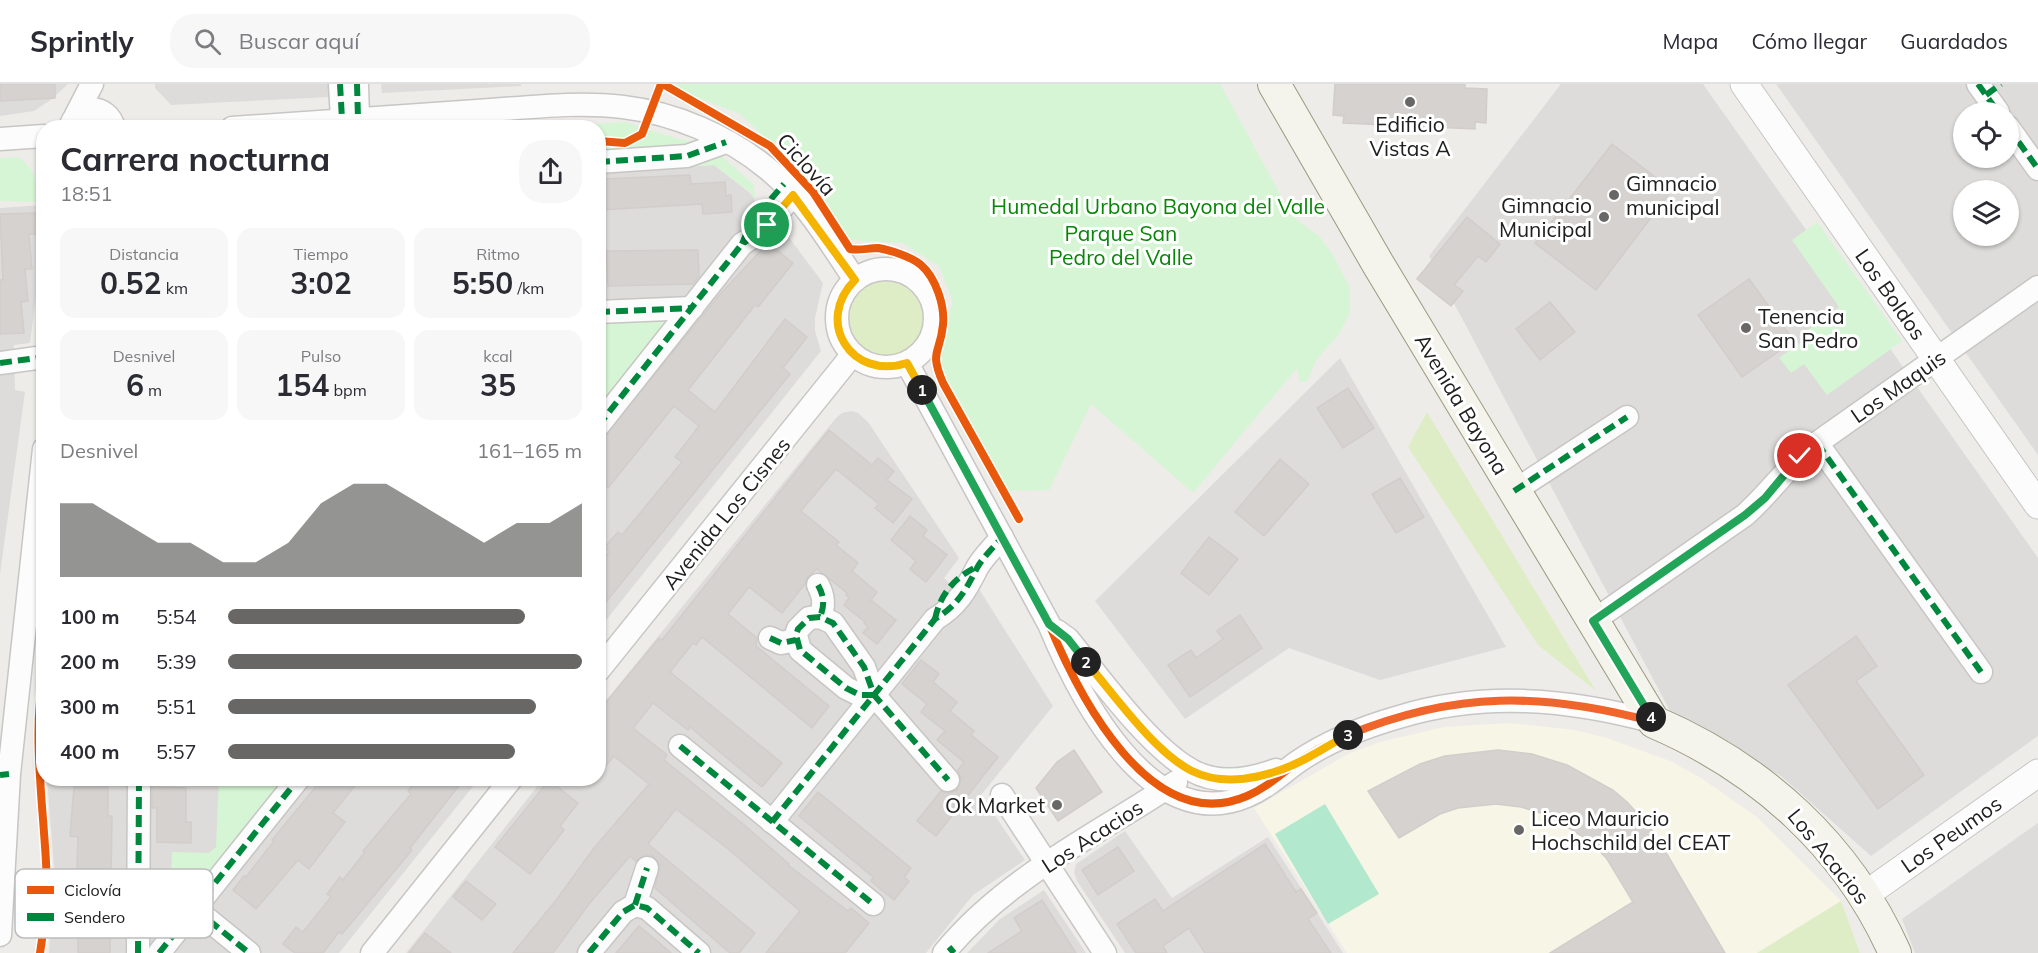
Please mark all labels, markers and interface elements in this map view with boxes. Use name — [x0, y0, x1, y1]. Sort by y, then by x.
search box — [170, 14, 590, 68]
text: Sprintly — [30, 24, 134, 59]
icon: search — [191, 25, 224, 58]
text: Buscar aquí — [239, 27, 359, 55]
text: Mapa — [1663, 28, 1718, 54]
text: Cómo llegar — [1751, 28, 1867, 54]
text: Guardados — [1900, 28, 2008, 54]
marker: Edificio Vistas A — [1403, 95, 1417, 109]
map controls — [1953, 102, 2019, 246]
button: locate — [1953, 102, 2019, 168]
place label: Edificio Vistas A — [1369, 111, 1451, 161]
street label: Ciclovía — [772, 127, 842, 201]
text: Carrera nocturna — [60, 138, 330, 179]
button: share — [519, 140, 582, 203]
place label: Gimnacio municipal — [1626, 170, 1719, 220]
button: layers — [1953, 180, 2019, 246]
text: 18:51 — [60, 181, 113, 206]
marker: Gimnacio municipal — [1607, 188, 1621, 202]
place label: Gimnacio Municipal — [1499, 192, 1592, 242]
park label: Humedal Urbano Bayona del Valle — [991, 193, 1325, 219]
pin — [741, 199, 792, 250]
icon: arrive — [750, 208, 783, 241]
marker: Gimnacio Municipal — [1597, 210, 1611, 224]
park label: Parque San Pedro del Valle — [1049, 220, 1193, 270]
street label: Los Boldos — [1850, 243, 1932, 345]
text: Distancia — [109, 244, 179, 264]
text: Tiempo — [294, 244, 348, 264]
text: Ritmo — [476, 244, 520, 264]
text: 0.52 — [100, 264, 161, 302]
text: 3:02 — [290, 264, 352, 302]
text: 5:50 — [452, 264, 513, 302]
text: km — [161, 278, 188, 298]
text: /km — [513, 278, 544, 298]
place label: Tenencia San Pedro — [1758, 303, 1858, 353]
marker: Tenencia San Pedro — [1739, 321, 1753, 335]
street label: Avenida Bayona — [1410, 329, 1514, 479]
street label: Los Maquis — [1845, 344, 1951, 428]
text: Desnivel — [113, 346, 175, 366]
text: Pulso — [301, 346, 341, 366]
text: kcal — [483, 346, 513, 366]
text: 6 — [126, 366, 144, 404]
text: 154 — [275, 366, 329, 404]
text: 35 — [480, 366, 516, 404]
pin: 1 — [907, 375, 937, 405]
text: m — [144, 380, 162, 400]
text: bpm — [329, 380, 367, 400]
text: 1 — [917, 380, 927, 400]
pin — [1774, 430, 1825, 481]
street label: Avenida Los Cisnes — [657, 432, 795, 594]
text: Desnivel — [60, 438, 138, 463]
text: 161–165 m — [477, 438, 582, 463]
icon: check — [1783, 439, 1816, 472]
text: 100 m — [60, 604, 119, 629]
text: 5:54 — [156, 604, 197, 629]
pin: 2 — [1071, 647, 1101, 677]
text: 200 m — [60, 649, 119, 674]
text: 5:39 — [156, 649, 197, 674]
text: 2 — [1081, 652, 1091, 672]
text: 300 m — [60, 694, 119, 719]
text: 5:51 — [156, 694, 197, 719]
pin: 4 — [1636, 702, 1666, 732]
text: 4 — [1646, 707, 1656, 727]
pin: 3 — [1333, 720, 1363, 750]
text: 3 — [1343, 725, 1353, 745]
text: 400 m — [60, 739, 119, 764]
text: 5:57 — [156, 739, 197, 764]
street label: Los Peumos — [1896, 790, 2006, 878]
place label: Ok Market — [945, 792, 1045, 818]
street label: Los Acacios — [1037, 794, 1147, 878]
marker: Ok Market — [1050, 798, 1064, 812]
street label: Los Acacios — [1783, 803, 1875, 909]
place label: Liceo Mauricio Hochschild del CEAT — [1531, 805, 1731, 855]
marker: Liceo Mauricio Hochschild del CEAT — [1512, 823, 1526, 837]
legend — [15, 869, 213, 938]
text: Ciclovía — [64, 880, 121, 900]
text: Sendero — [64, 907, 125, 927]

